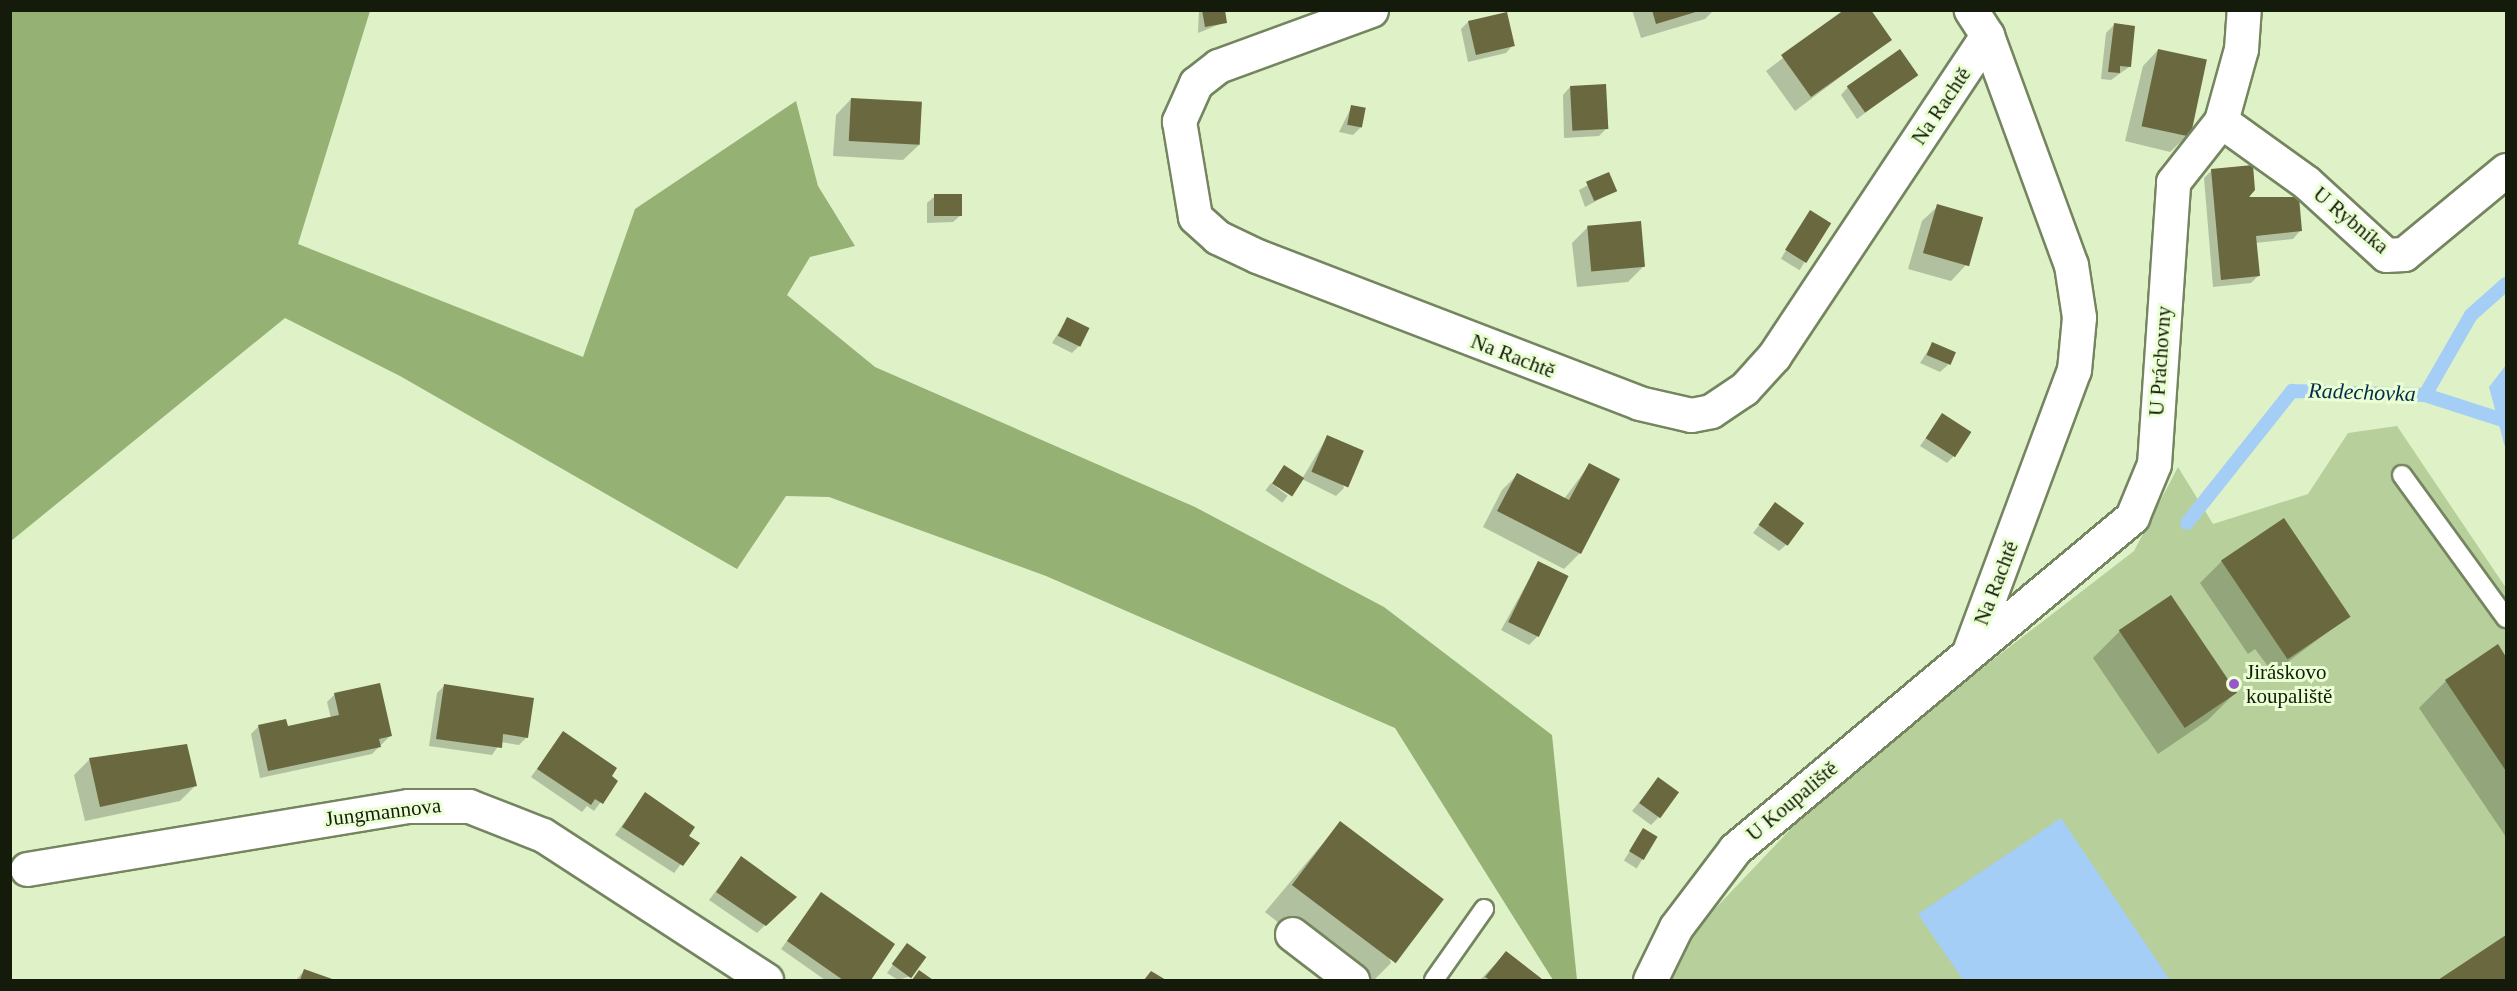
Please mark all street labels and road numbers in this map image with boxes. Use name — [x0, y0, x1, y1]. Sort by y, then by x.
street label: Na Rachtě — [1906, 62, 1976, 150]
street label: U Rybníka — [2308, 181, 2394, 259]
street label: U Práchovny — [2144, 305, 2176, 417]
street label: Na Rachtě — [1467, 328, 1559, 384]
street label: Na Rachtě — [1968, 537, 2024, 629]
street label: U Koupaliště — [1741, 756, 1843, 846]
street label: Jungmannova — [324, 792, 442, 832]

